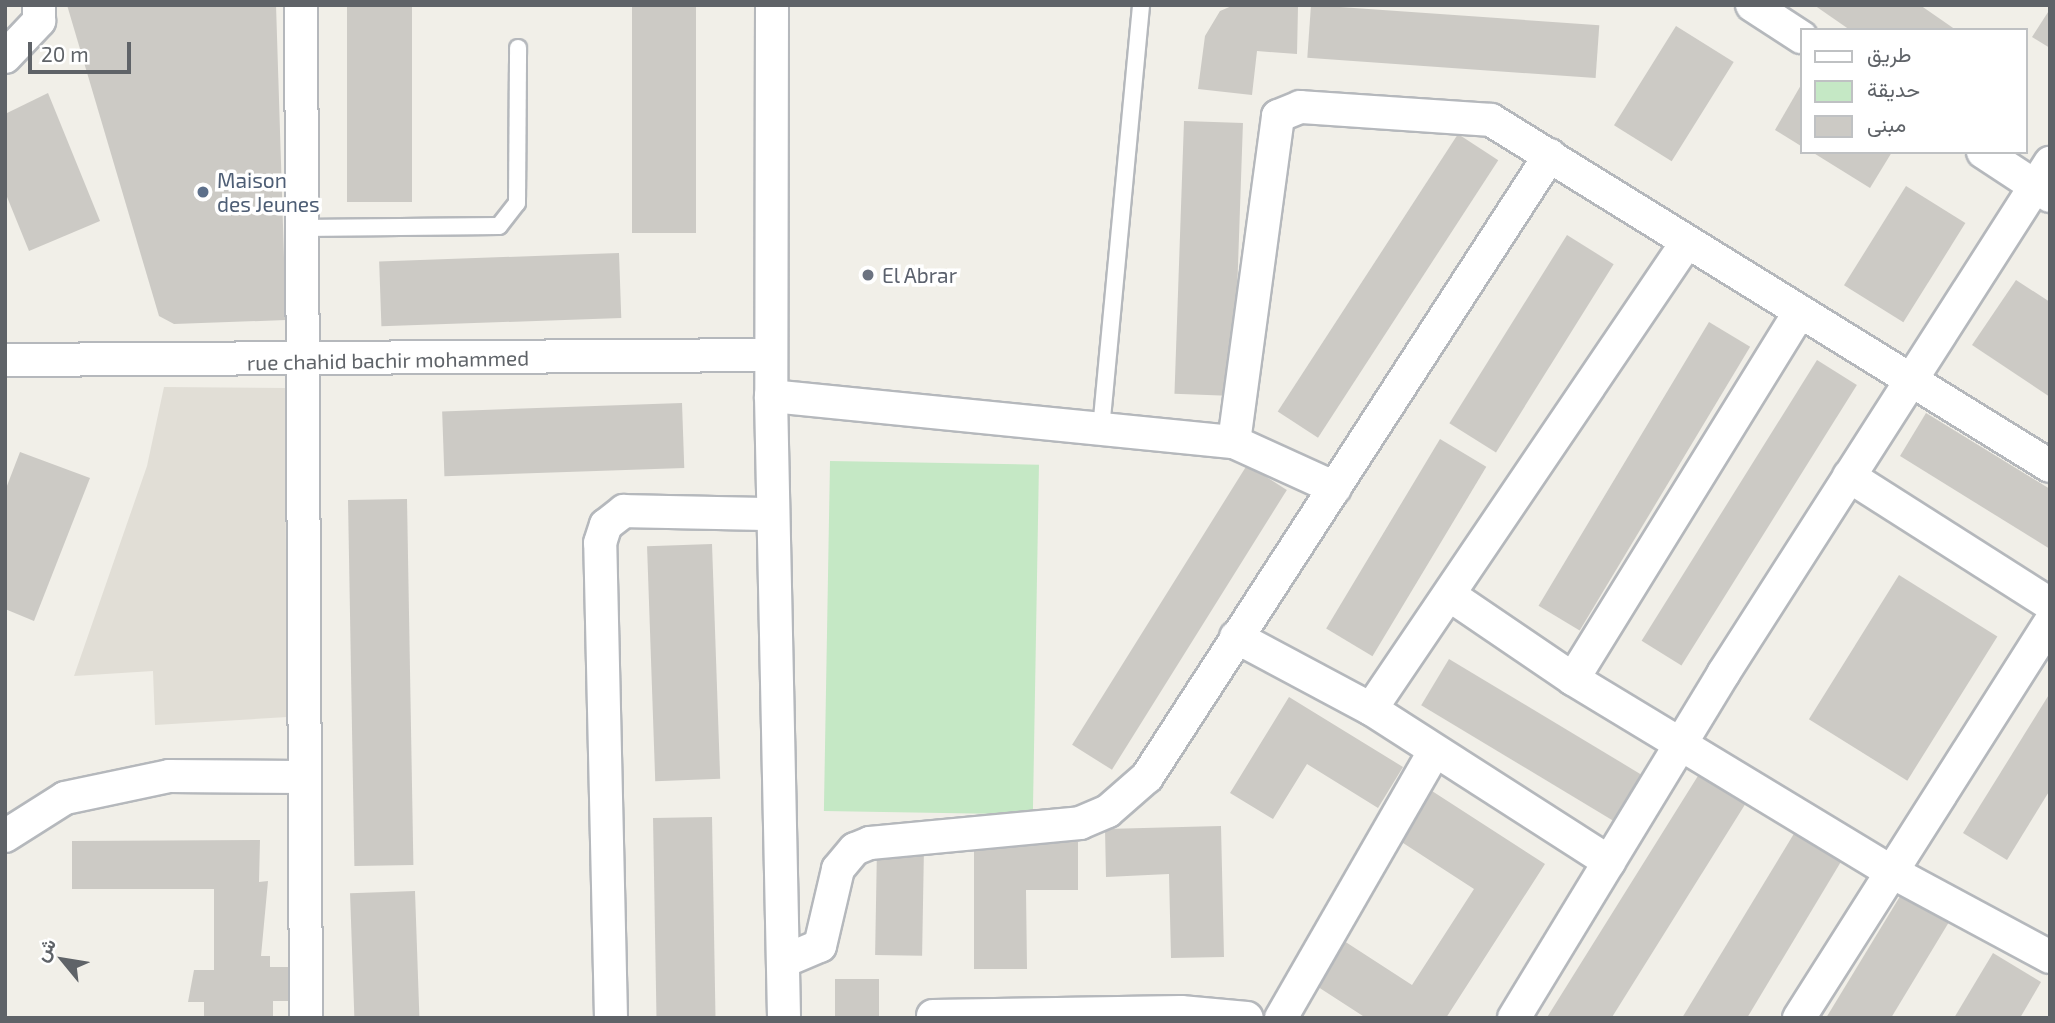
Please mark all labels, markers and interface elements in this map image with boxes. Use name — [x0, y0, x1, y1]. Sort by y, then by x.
scale bar — [32, 28, 135, 72]
legend — [1800, 28, 2027, 154]
text: 20 m — [41, 41, 89, 66]
text: طريق — [1867, 41, 1912, 66]
text: حديقة — [1867, 76, 1920, 101]
text: مبنى — [1867, 111, 1906, 136]
place label: Maison des Jeunes — [217, 167, 320, 217]
marker: Maison des Jeunes — [195, 184, 211, 200]
place label: El Abrar — [882, 262, 958, 288]
marker: El Abrar — [860, 267, 876, 283]
street label: rue chahid bachir mohammed — [246, 345, 530, 375]
north arrow — [28, 925, 98, 995]
text: ش — [29, 934, 60, 965]

